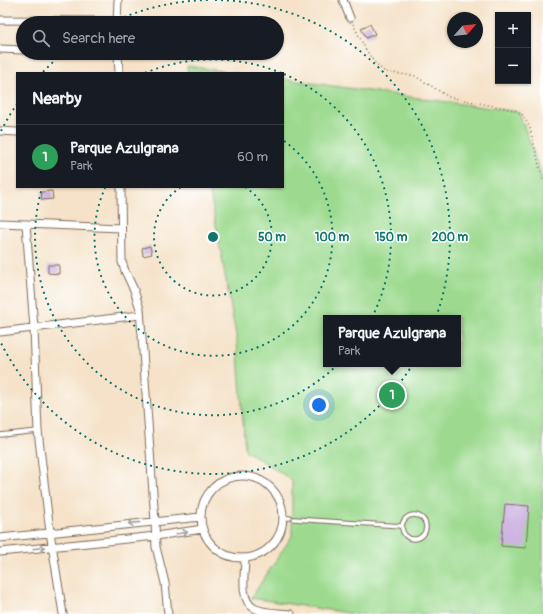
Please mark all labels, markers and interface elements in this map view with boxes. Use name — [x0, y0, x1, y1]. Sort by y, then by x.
north arrow — [447, 12, 483, 48]
map controls — [495, 12, 531, 84]
button: + — [495, 12, 531, 48]
search box — [16, 16, 284, 60]
icon: search — [30, 27, 52, 49]
text: Search here — [62, 29, 135, 48]
button: − — [495, 48, 531, 84]
text: Nearby — [32, 88, 81, 109]
text: Parque Azulgrana — [70, 139, 179, 158]
text: 1 — [42, 149, 48, 165]
text: 60 m — [237, 149, 268, 165]
text: Park — [70, 158, 93, 174]
centre of rings — [206, 230, 220, 244]
text: 50 m — [258, 230, 286, 245]
text: 100 m — [315, 230, 350, 245]
text: 150 m — [375, 230, 408, 245]
text: 200 m — [432, 230, 469, 245]
popup — [323, 315, 461, 367]
text: Parque Azulgrana — [338, 324, 446, 343]
text: Park — [338, 343, 360, 359]
pin: 1 — [379, 380, 405, 410]
your location — [309, 395, 329, 415]
one-way arrow — [128, 520, 141, 527]
one-way arrow — [175, 528, 188, 536]
one-way arrow — [32, 544, 45, 551]

